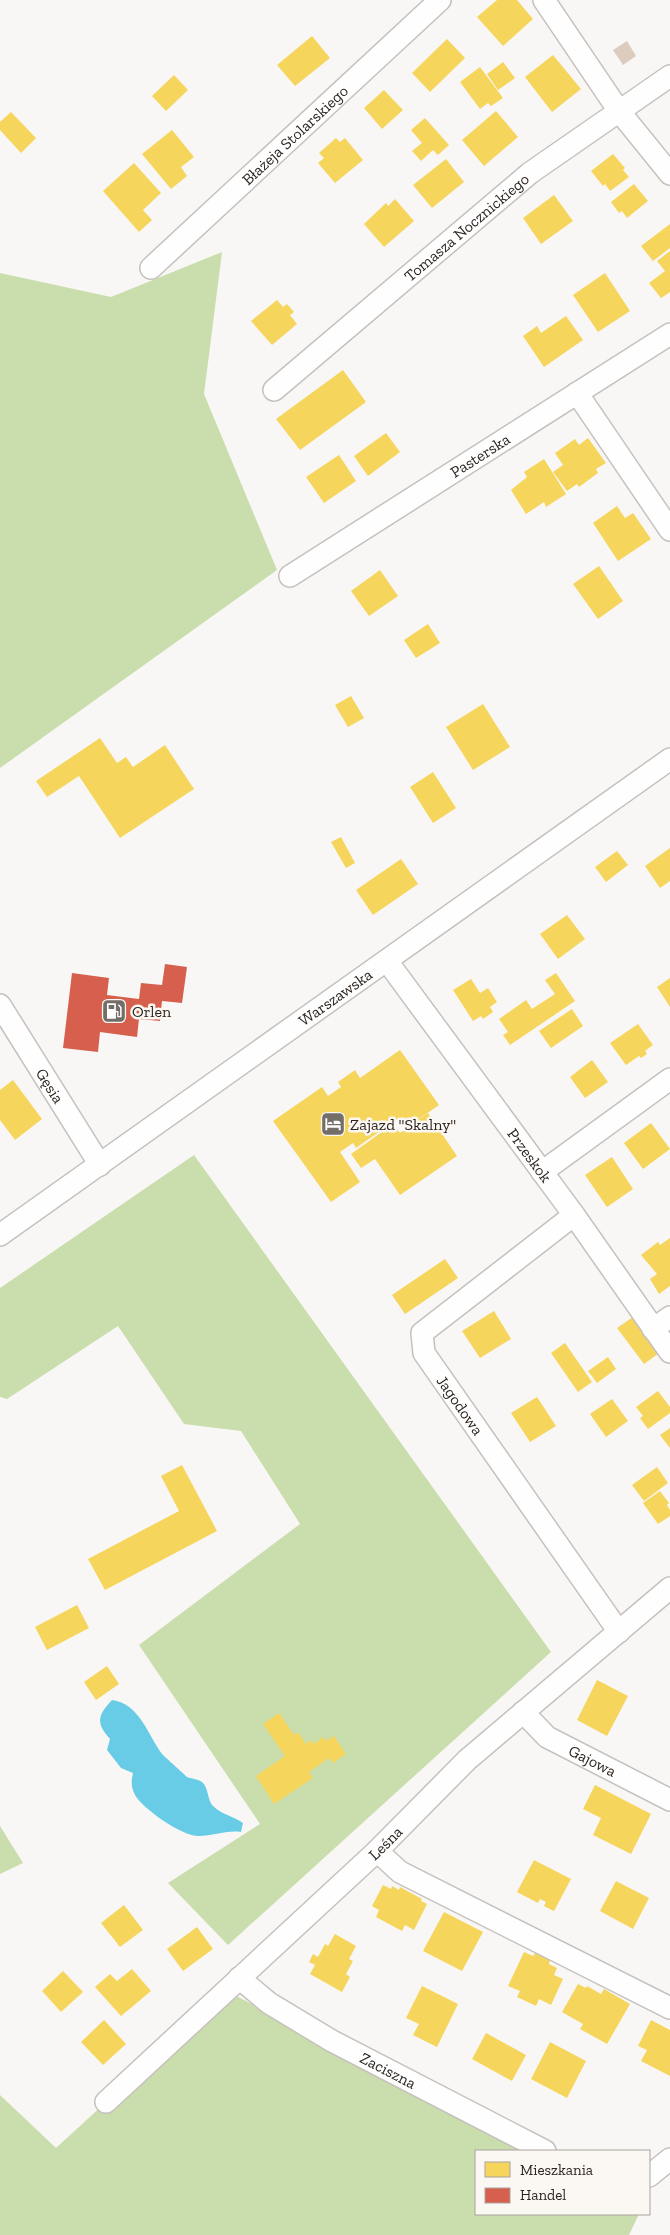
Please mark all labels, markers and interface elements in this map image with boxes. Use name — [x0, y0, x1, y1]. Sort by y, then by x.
street label: Błażeja Stolarskiego — [238, 81, 352, 189]
street label: Tomasza Nocznickiego — [400, 169, 533, 286]
street label: Pasterska — [447, 429, 514, 482]
street label: Warszawska — [295, 965, 376, 1030]
fuel station icon: Orlen — [101, 998, 127, 1024]
place label: Orlen — [132, 1002, 172, 1021]
street label: Gęsia — [32, 1065, 68, 1107]
hotel icon: Zajazd "Skalny" — [320, 1111, 346, 1137]
place label: Zajazd "Skalny" — [350, 1115, 456, 1134]
street label: Przeskok — [503, 1125, 556, 1187]
street label: Jagodowa — [433, 1372, 488, 1439]
street label: Gajowa — [565, 1741, 620, 1781]
street label: Leśna — [365, 1822, 407, 1864]
street label: Zaciszna — [357, 2048, 419, 2093]
legend — [475, 2150, 650, 2215]
text: Mieszkania — [520, 2161, 593, 2179]
text: Handel — [520, 2186, 566, 2204]

